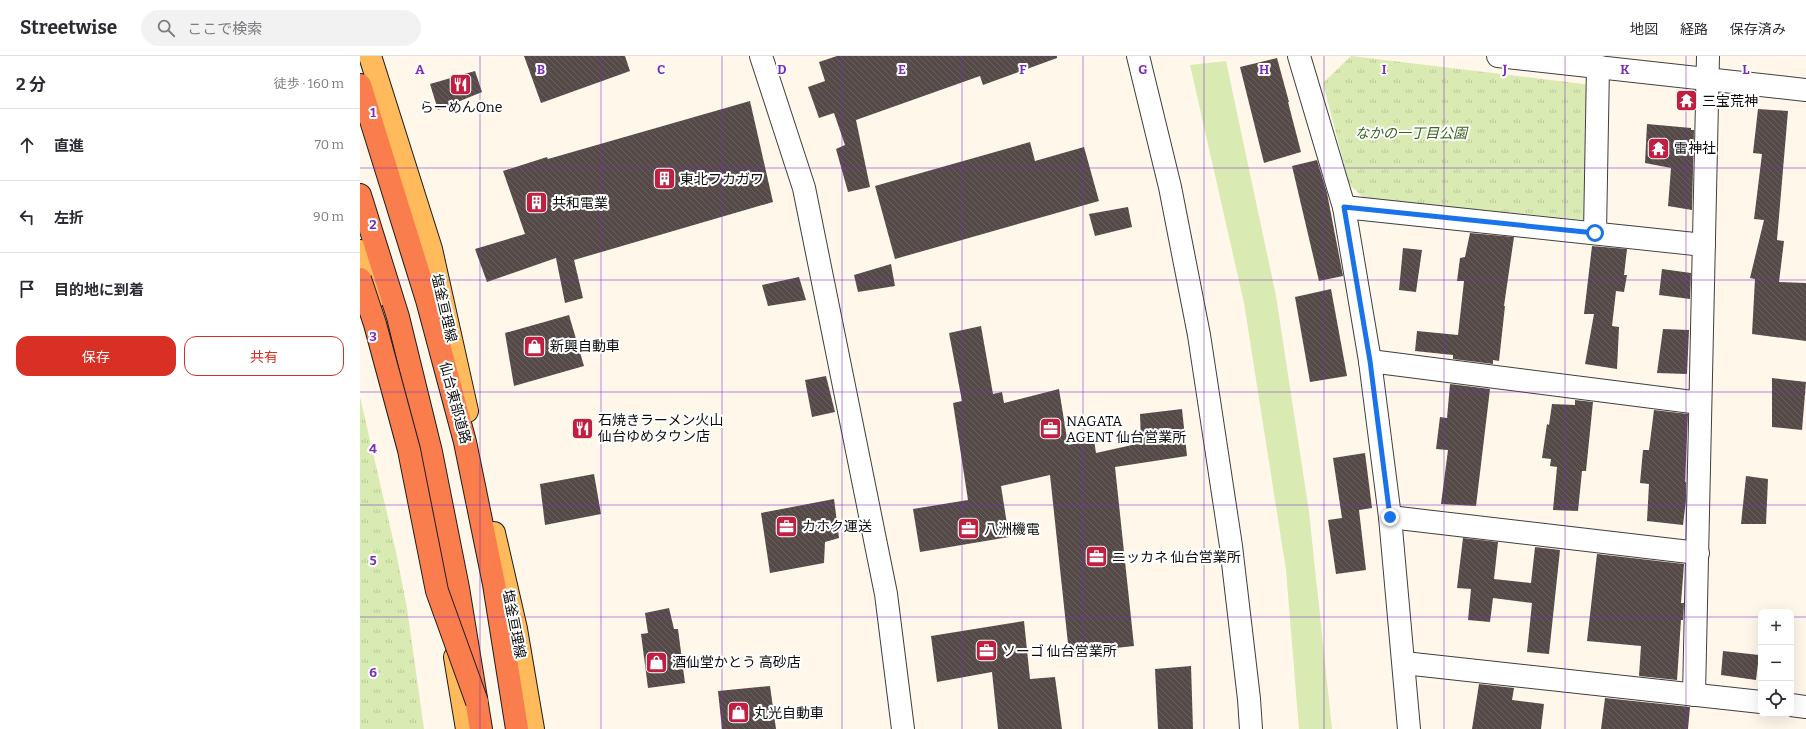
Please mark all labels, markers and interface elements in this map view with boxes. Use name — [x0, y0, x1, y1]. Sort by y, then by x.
search box — [141, 10, 421, 46]
text: Streetwise — [20, 16, 117, 39]
icon: search — [155, 17, 177, 39]
text: ここで検索 — [187, 20, 262, 38]
text: 地図 — [1630, 21, 1658, 38]
text: 経路 — [1680, 21, 1708, 38]
text: 保存済み — [1730, 21, 1786, 38]
text: A — [415, 62, 425, 77]
text: B — [537, 62, 545, 77]
text: C — [657, 62, 665, 77]
text: D — [777, 62, 787, 77]
text: E — [898, 62, 906, 77]
text: F — [1019, 62, 1027, 77]
text: G — [1138, 62, 1148, 77]
text: H — [1259, 62, 1269, 77]
text: I — [1382, 62, 1387, 77]
text: J — [1502, 62, 1508, 77]
text: K — [1620, 62, 1630, 77]
text: L — [1742, 62, 1750, 77]
restaurant icon: らーめんOne — [448, 72, 474, 98]
text: 2 分 — [16, 74, 46, 95]
text: 徒歩 · 160 m — [274, 76, 344, 91]
temple icon: 三宝荒神 — [1673, 88, 1699, 114]
place label: 三宝荒神 — [1702, 93, 1758, 110]
place label: らーめんOne — [420, 99, 502, 116]
text: 1 — [370, 105, 376, 120]
park label: なかの一丁目公園 — [1355, 125, 1469, 142]
icon: ahead — [16, 134, 38, 156]
temple icon: 雷神社 — [1646, 135, 1672, 161]
text: 直進 — [54, 137, 84, 155]
text: 70 m — [314, 137, 344, 152]
place label: 雷神社 — [1674, 140, 1716, 157]
building icon: 東北フカガワ — [652, 166, 678, 192]
place label: 東北フカガワ — [680, 171, 764, 188]
building icon: 共和電業 — [524, 190, 550, 216]
place label: 共和電業 — [552, 195, 608, 212]
icon: left — [16, 206, 38, 228]
text: 左折 — [54, 209, 84, 227]
text: 90 m — [313, 209, 344, 224]
text: 2 — [369, 217, 377, 232]
route start — [1586, 224, 1604, 242]
street label: 塩釜亘理線 — [428, 272, 460, 344]
icon: arrive — [16, 278, 38, 300]
text: 目的地に到着 — [54, 281, 144, 299]
text: 3 — [369, 329, 377, 344]
shop icon: 新興自動車 — [521, 333, 547, 359]
button: 保存 — [16, 336, 176, 376]
button: 共有 — [184, 336, 344, 376]
place label: 新興自動車 — [550, 338, 620, 355]
street label: 仙台東部道路 — [436, 360, 474, 446]
place label: 石焼きラーメン火山 仙台ゆめタウン店 — [598, 412, 723, 445]
place label: NAGATA AGENT 仙台営業所 — [1066, 413, 1186, 446]
restaurant icon: 石焼きラーメン火山 仙台ゆめタウン店 — [569, 415, 595, 441]
office icon: NAGATA AGENT 仙台営業所 — [1037, 416, 1063, 442]
text: 4 — [369, 441, 377, 456]
route end — [1381, 508, 1399, 526]
office icon: カホク運送 — [774, 513, 800, 539]
office icon: 八洲機電 — [956, 516, 982, 542]
place label: カホク運送 — [802, 518, 872, 535]
place label: 八洲機電 — [984, 521, 1040, 538]
office icon: ニッカネ 仙台営業所 — [1084, 544, 1110, 570]
place label: ニッカネ 仙台営業所 — [1112, 549, 1241, 566]
text: 5 — [369, 553, 377, 568]
street label: 塩釜亘理線 — [499, 588, 529, 660]
map controls — [1758, 609, 1794, 717]
button: + — [1758, 609, 1794, 645]
office icon: ソーゴ 仙台営業所 — [973, 638, 999, 664]
place label: ソーゴ 仙台営業所 — [1002, 643, 1117, 660]
button: − — [1758, 645, 1794, 681]
shop icon: 酒仙堂かとう 高砂店 — [644, 649, 670, 675]
place label: 酒仙堂かとう 高砂店 — [672, 654, 801, 671]
text: 6 — [369, 665, 377, 680]
button: locate — [1758, 681, 1794, 717]
shop icon: 丸光自動車 — [726, 700, 752, 726]
place label: 丸光自動車 — [754, 705, 824, 722]

